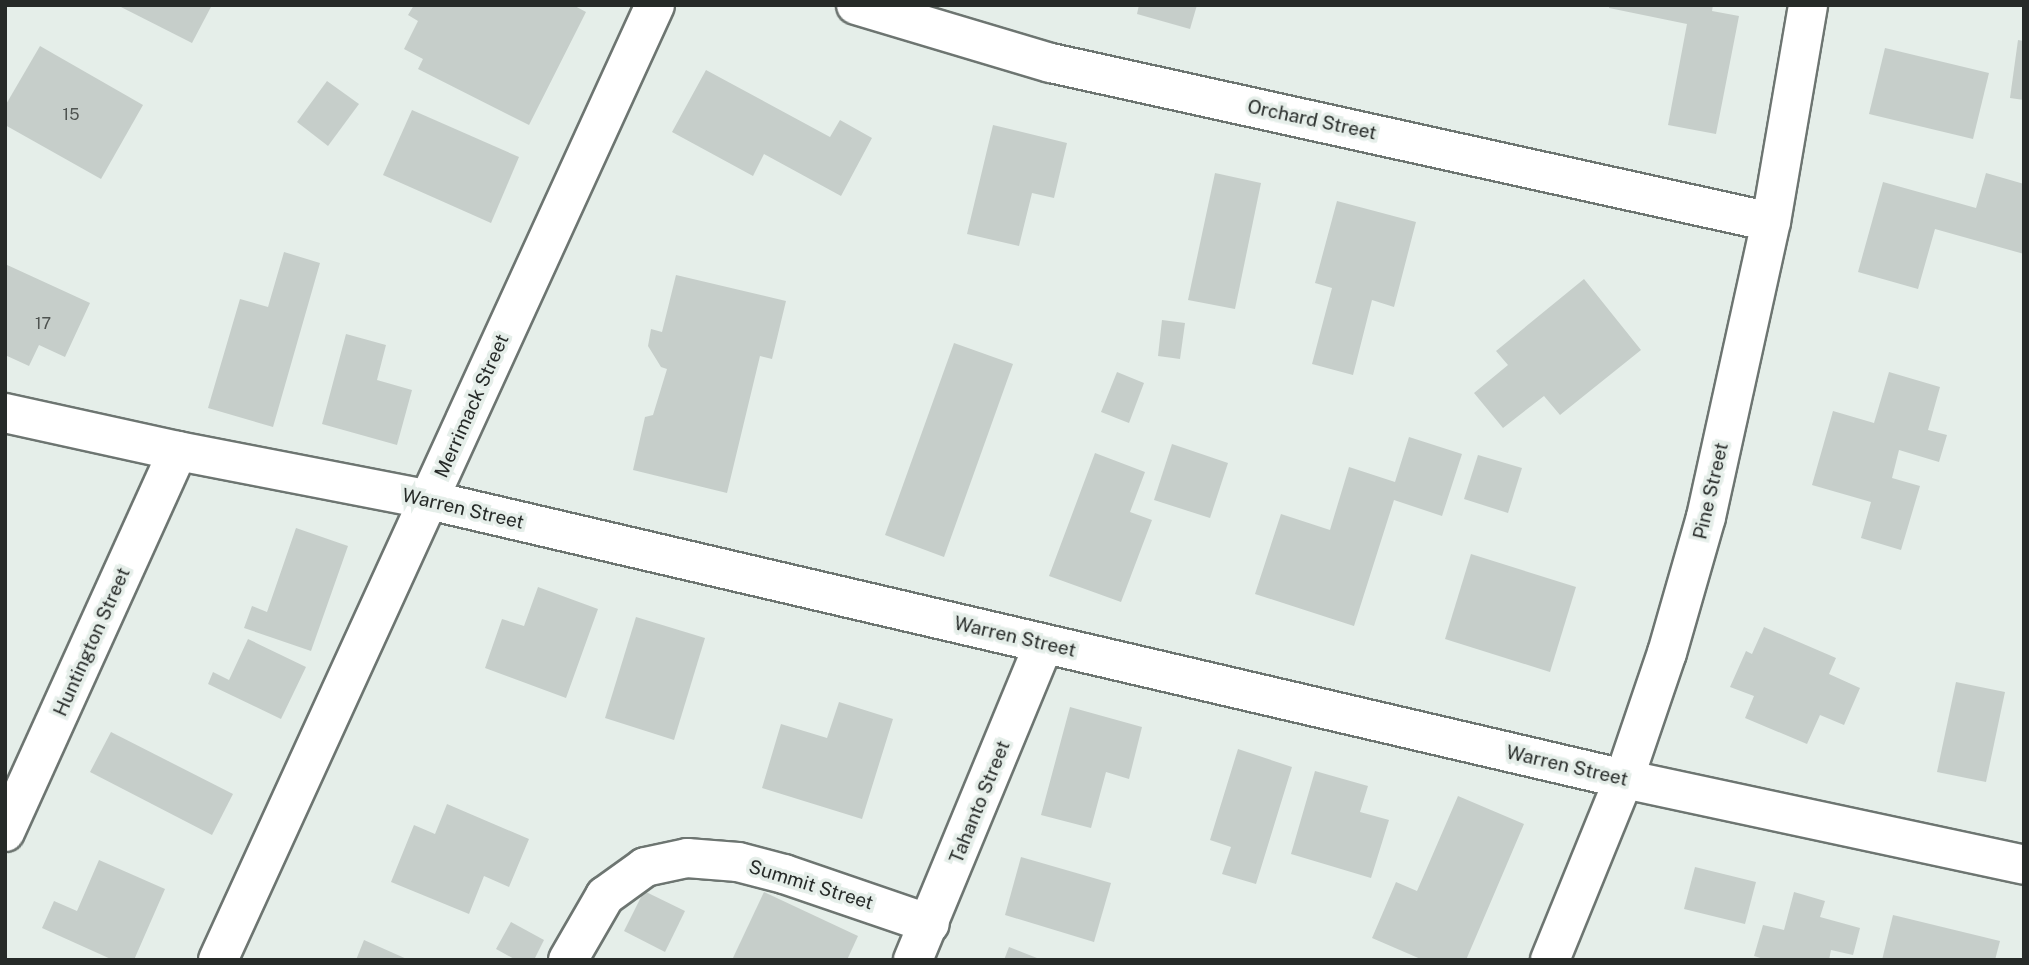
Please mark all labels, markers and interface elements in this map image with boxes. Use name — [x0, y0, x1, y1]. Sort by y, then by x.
street label: Orchard Street — [1245, 95, 1379, 145]
house number: 15 — [63, 105, 79, 125]
house number: 17 — [35, 314, 51, 334]
street label: Merrimack Street — [430, 331, 514, 481]
street label: Pine Street — [1689, 440, 1733, 542]
street label: Warren Street — [400, 484, 526, 534]
street label: Huntington Street — [49, 564, 135, 720]
street label: Warren Street — [952, 612, 1078, 662]
street label: Tahanto Street — [945, 737, 1015, 867]
street label: Warren Street — [1504, 741, 1630, 791]
street label: Summit Street — [746, 855, 876, 915]

